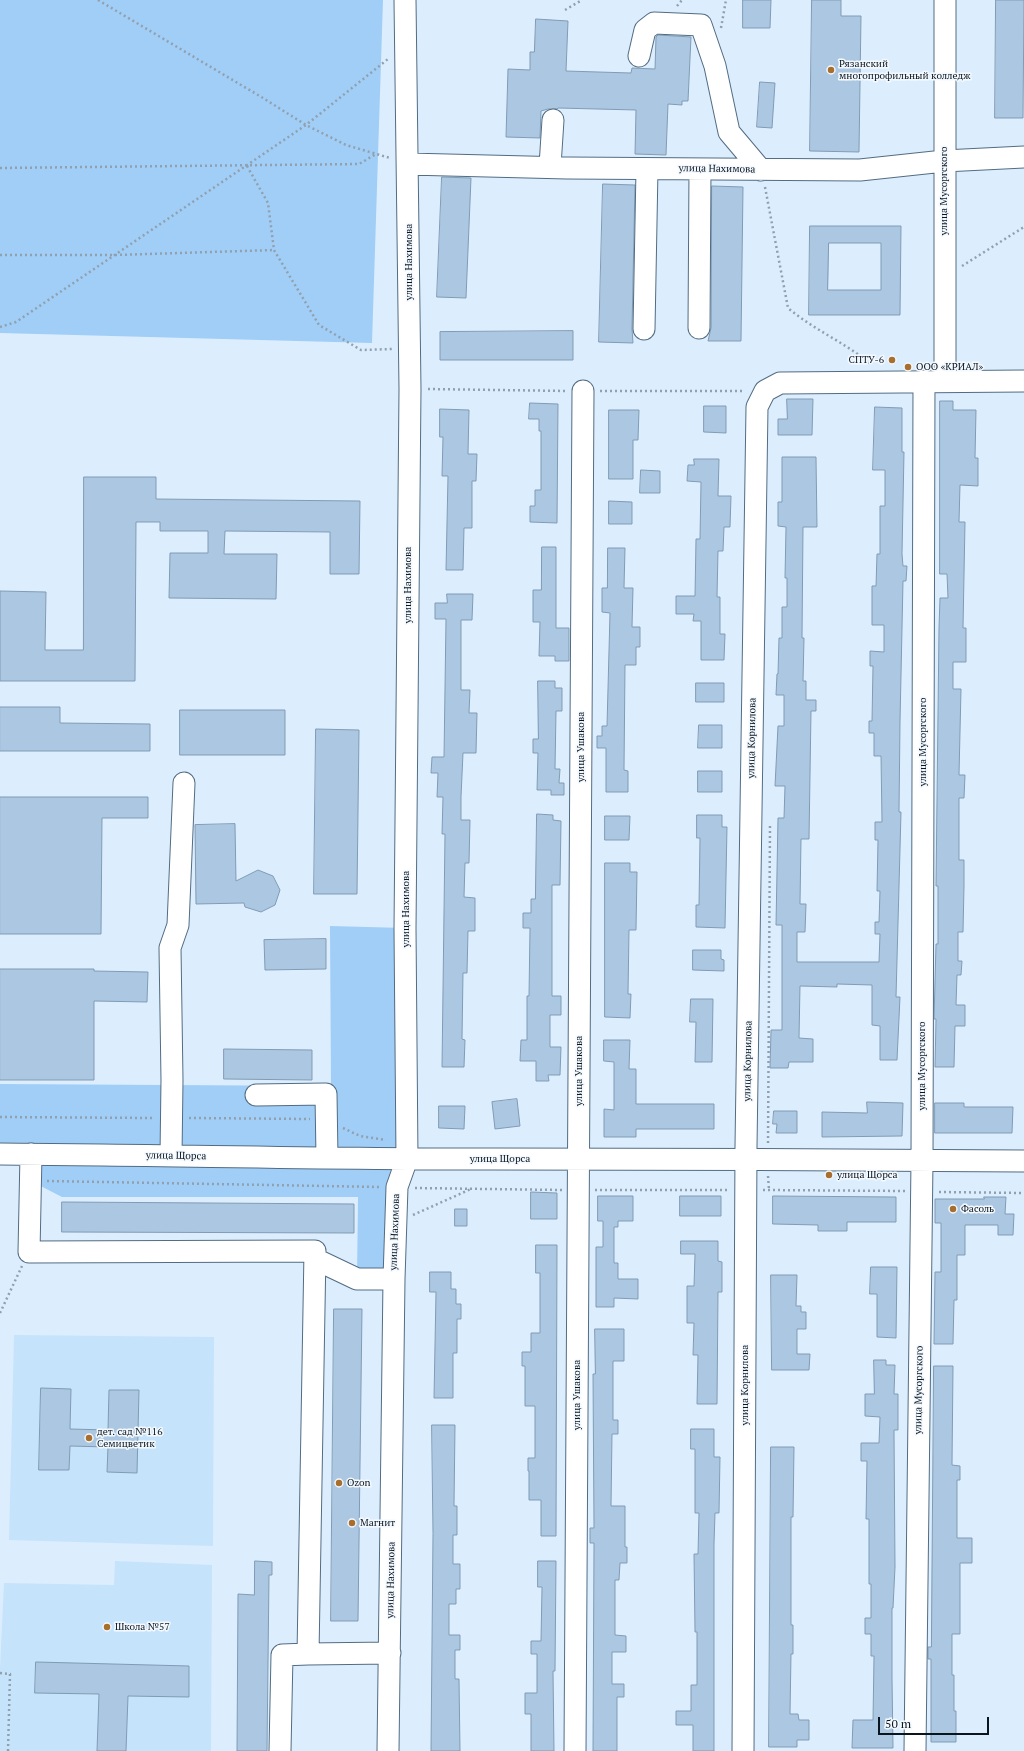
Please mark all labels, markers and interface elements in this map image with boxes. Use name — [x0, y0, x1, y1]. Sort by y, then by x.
place label: Рязанский многопрофильный колледж — [839, 58, 970, 82]
marker: Рязанский многопрофильный колледж — [826, 65, 836, 75]
street label: улица Мусоргского — [938, 147, 950, 235]
street label: улица Нахимова — [678, 162, 756, 176]
street label: улица Нахимова — [403, 224, 415, 300]
place label: СПТУ-6 — [849, 354, 884, 366]
marker: СПТУ-6 — [887, 355, 897, 365]
place label: ООО «КРИАЛ» — [916, 361, 983, 373]
marker: ООО «КРИАЛ» — [903, 362, 913, 372]
street label: улица Нахимова — [402, 547, 414, 623]
street label: улица Корнилова — [745, 697, 759, 779]
street label: улица Мусоргского — [917, 698, 929, 786]
street label: улица Ушакова — [575, 712, 587, 782]
street label: улица Нахимова — [400, 871, 412, 947]
street label: улица Корнилова — [741, 1020, 755, 1102]
street label: улица Мусоргского — [916, 1022, 928, 1110]
street label: улица Ушакова — [573, 1036, 585, 1106]
street label: улица Щорса — [146, 1149, 206, 1163]
street label: улица Щорса — [470, 1153, 530, 1165]
place label: улица Щорса — [837, 1169, 897, 1181]
marker: улица Щорса — [824, 1170, 834, 1180]
street label: улица Нахимова — [388, 1193, 402, 1271]
place label: Фасоль — [961, 1203, 994, 1215]
marker: Фасоль — [948, 1204, 958, 1214]
street label: улица Корнилова — [739, 1345, 751, 1425]
street label: улица Мусоргского — [912, 1345, 926, 1435]
street label: улица Ушакова — [571, 1360, 583, 1430]
place label: дет. сад №116 Семицветик — [97, 1426, 163, 1450]
marker: дет. сад №116 Семицветик — [84, 1433, 94, 1443]
place label: Ozon — [347, 1477, 370, 1489]
marker: Ozon — [334, 1478, 344, 1488]
place label: Магнит — [360, 1517, 395, 1529]
marker: Магнит — [347, 1518, 357, 1528]
street label: улица Нахимова — [384, 1541, 398, 1619]
place label: Школа №57 — [115, 1621, 170, 1633]
marker: Школа №57 — [102, 1622, 112, 1632]
scale bar — [880, 1709, 991, 1735]
text: 50 m — [885, 1716, 911, 1731]

